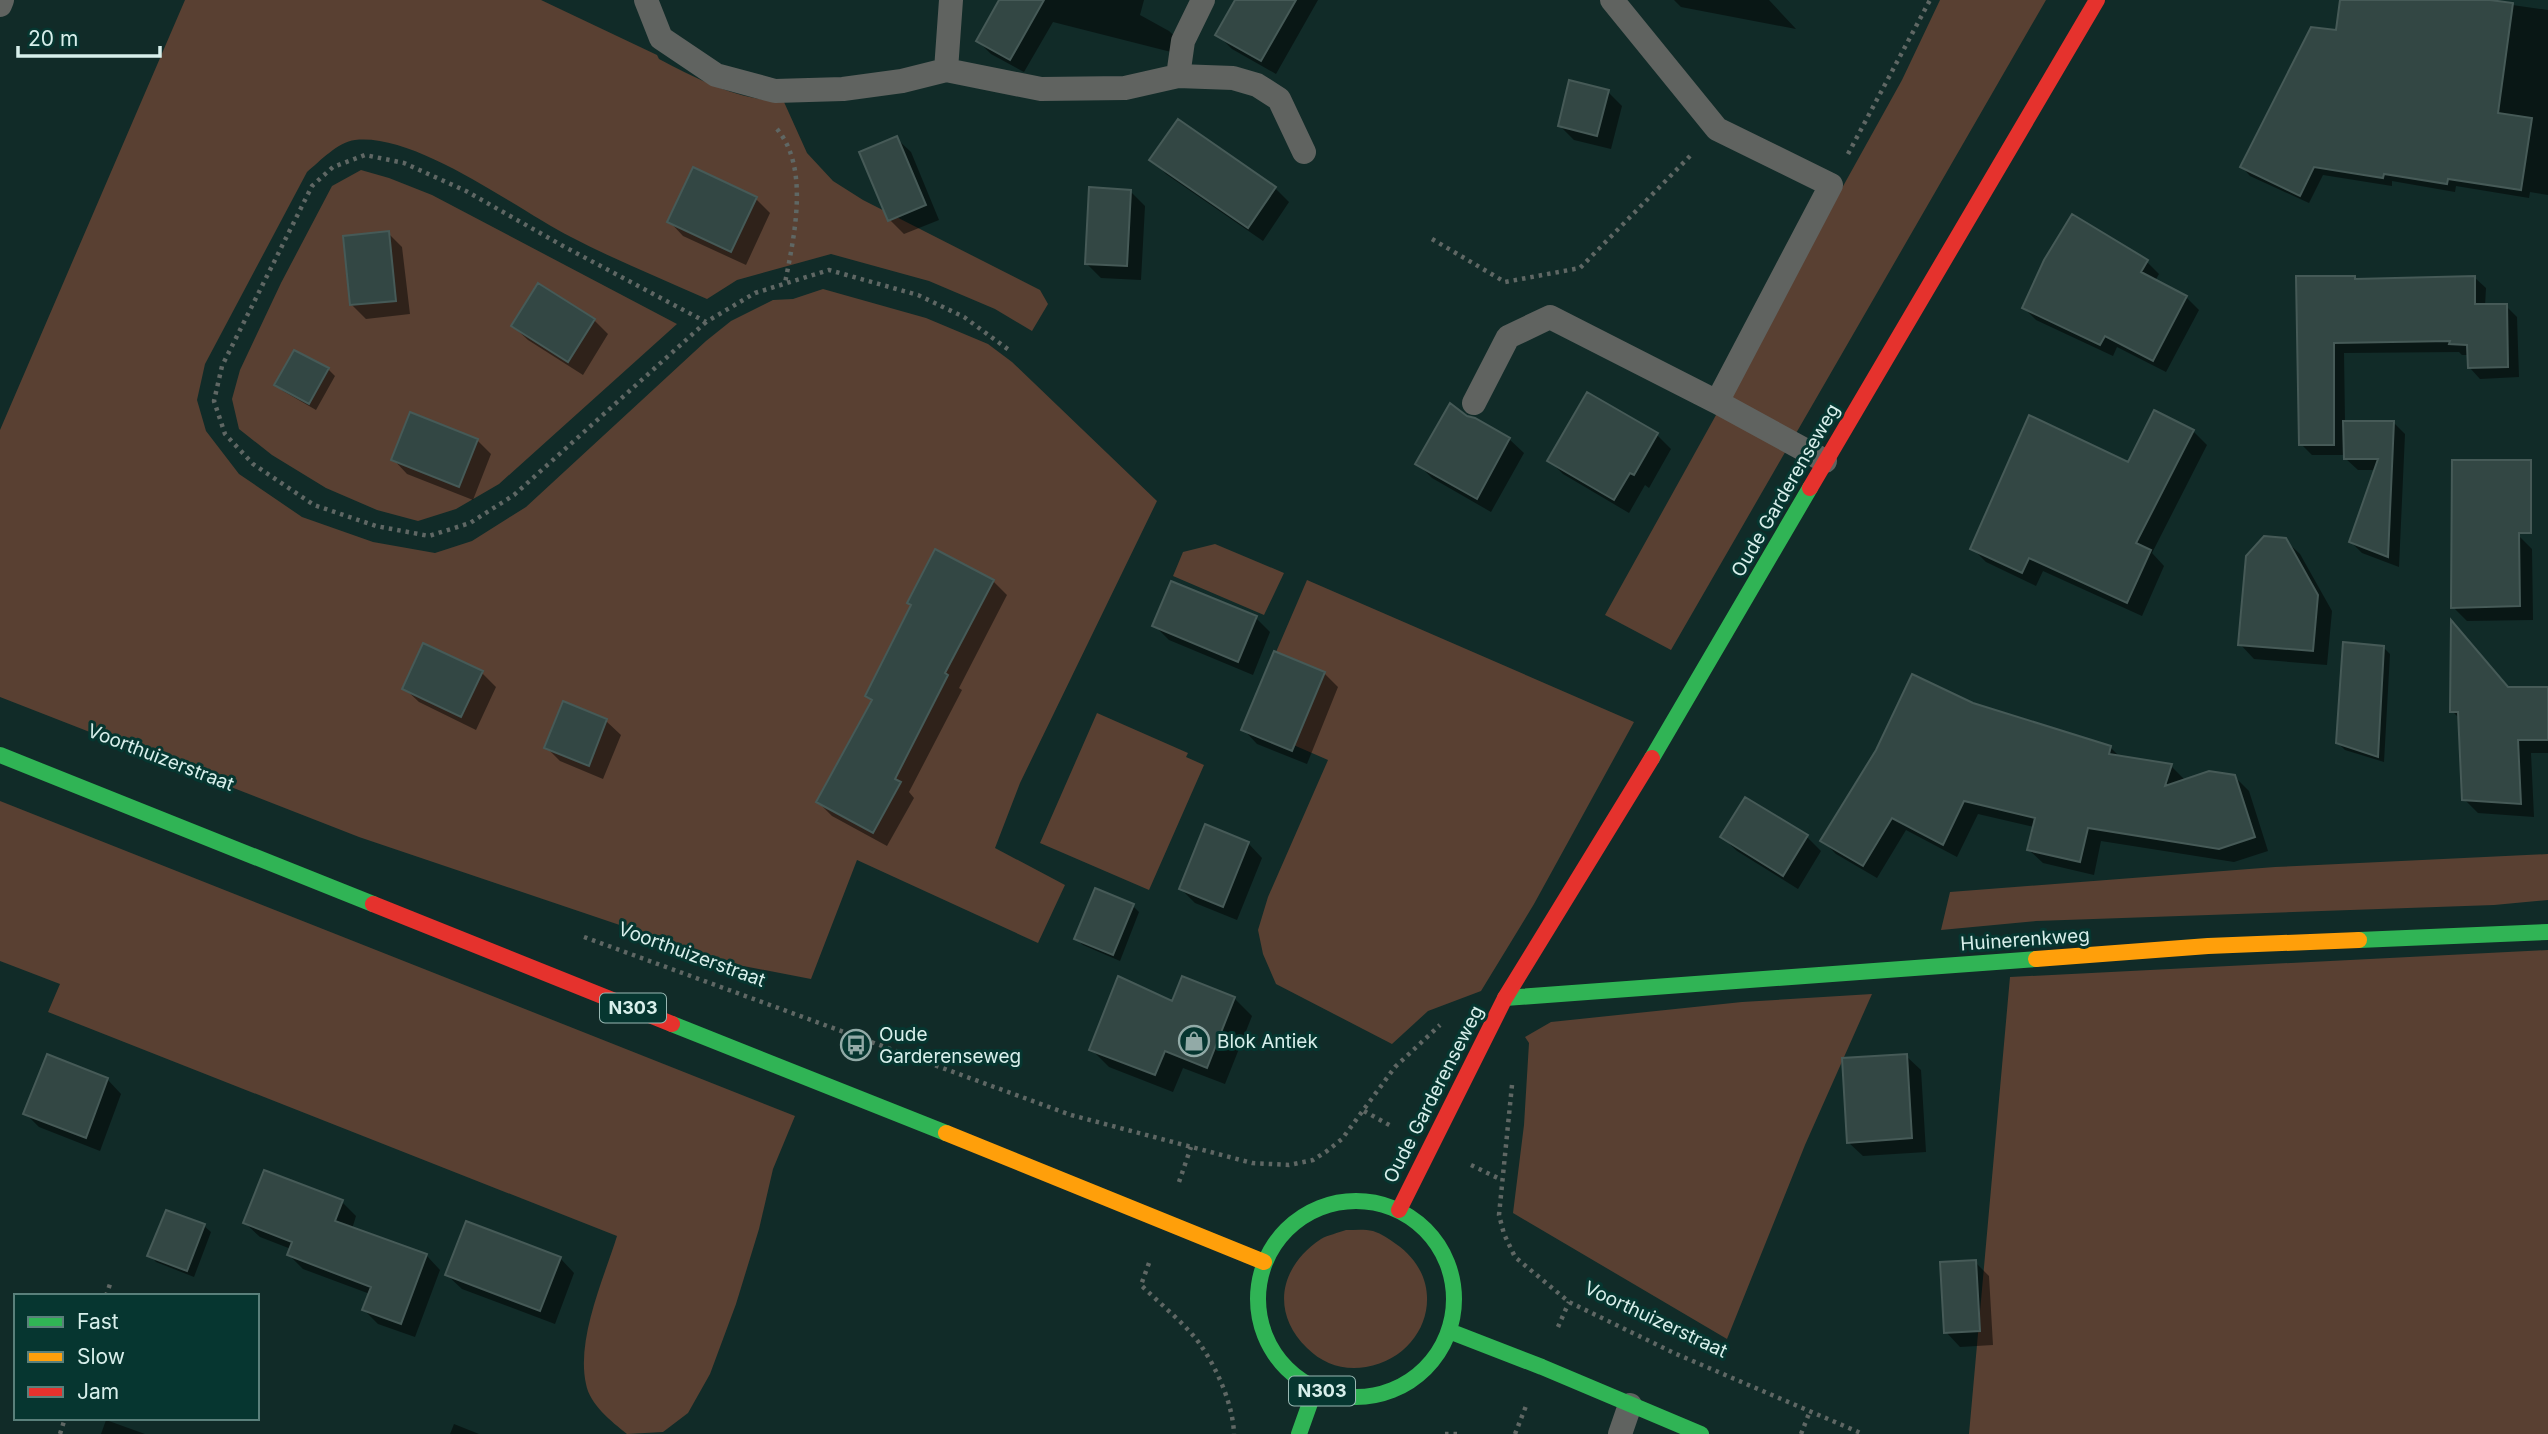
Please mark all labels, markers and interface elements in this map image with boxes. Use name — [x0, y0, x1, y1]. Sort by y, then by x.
scale bar — [18, 14, 159, 58]
text: 20 m — [28, 26, 78, 51]
street label: Oude Garderenseweg — [1726, 400, 1844, 581]
street label: Voorthuizerstraat — [84, 719, 237, 796]
street label: Voorthuizerstraat — [615, 917, 769, 992]
street label: Huinerenkweg — [1960, 924, 2091, 955]
road number: N303 — [600, 993, 666, 1023]
street label: Oude Garderenseweg — [1379, 1002, 1488, 1187]
place label: Oude Garderenseweg — [879, 1023, 1021, 1068]
shop icon: Blok Antiek — [1177, 1024, 1211, 1058]
bus stop icon: Oude Garderenseweg — [839, 1028, 873, 1062]
place label: Blok Antiek — [1217, 1030, 1318, 1053]
street label: Voorthuizerstraat — [1581, 1276, 1731, 1363]
legend — [14, 1294, 259, 1420]
text: Fast — [77, 1309, 119, 1334]
text: Slow — [77, 1344, 125, 1369]
road number: N303 — [1289, 1376, 1355, 1406]
text: Jam — [77, 1379, 119, 1404]

